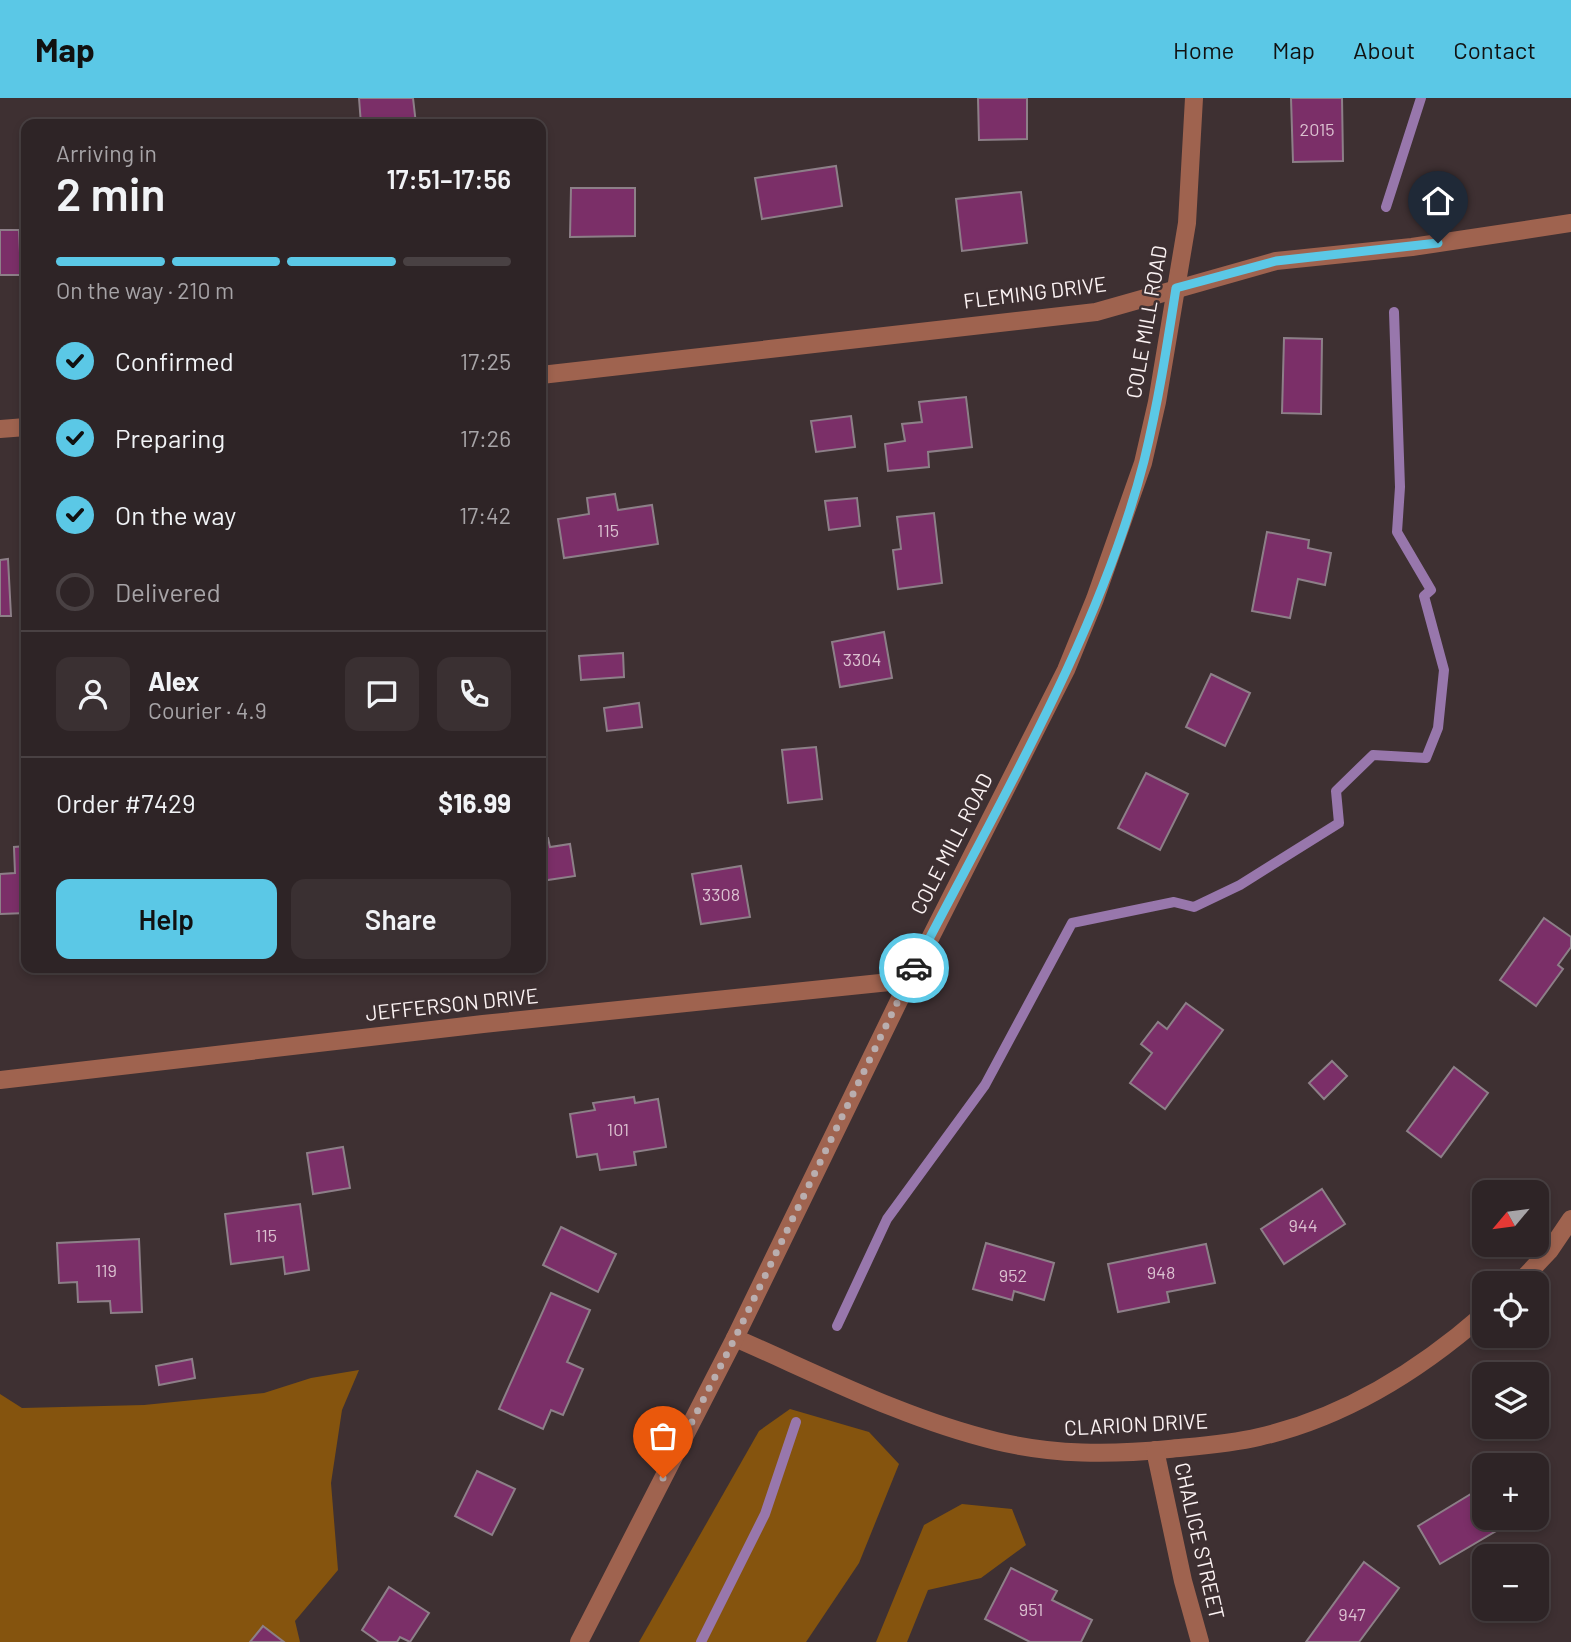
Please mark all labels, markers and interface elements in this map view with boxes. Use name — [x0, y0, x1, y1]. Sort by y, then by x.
text: Map — [35, 29, 95, 69]
text: Home — [1173, 35, 1234, 64]
text: Map — [1272, 35, 1315, 64]
text: About — [1353, 35, 1415, 64]
text: Contact — [1453, 35, 1536, 64]
house number: 2015 — [1300, 118, 1334, 140]
text: Arriving in — [56, 139, 157, 167]
text: 17:51–17:56 — [387, 163, 511, 194]
text: 2 min — [56, 165, 165, 220]
pin — [1408, 171, 1468, 243]
icon: home — [1419, 182, 1457, 220]
street label: COLE MILL ROAD — [1120, 243, 1171, 400]
street label: FLEMING DRIVE — [962, 270, 1108, 313]
text: On the way · 210 m — [56, 276, 234, 304]
icon: check — [56, 342, 94, 380]
text: Confirmed — [115, 345, 234, 376]
text: 17:25 — [460, 347, 511, 375]
icon: check — [56, 419, 94, 457]
text: Preparing — [115, 422, 225, 453]
text: 17:26 — [460, 424, 511, 452]
icon: check — [56, 496, 94, 534]
text: On the way — [115, 499, 236, 530]
text: 17:42 — [459, 501, 511, 529]
house number: 115 — [597, 519, 619, 541]
text: Delivered — [115, 576, 221, 607]
house number: 3304 — [843, 648, 881, 670]
button: person — [56, 657, 130, 731]
button: chat — [345, 657, 419, 731]
button: phone — [437, 657, 511, 731]
text: Alex — [148, 665, 199, 696]
text: Courier · 4.9 — [148, 696, 267, 724]
street label: COLE MILL ROAD — [904, 769, 997, 918]
text: Order #7429 — [56, 787, 195, 818]
text: $16.99 — [438, 787, 511, 818]
button: Help — [56, 879, 277, 959]
button: Share — [291, 879, 511, 959]
house number: 3308 — [702, 883, 740, 905]
courier — [879, 933, 949, 1003]
icon: car — [895, 949, 933, 987]
street label: JEFFERSON DRIVE — [364, 982, 540, 1025]
house number: 101 — [607, 1118, 629, 1140]
north arrow — [1472, 1180, 1549, 1256]
map controls — [1472, 1180, 1549, 1621]
house number: 944 — [1288, 1214, 1318, 1236]
house number: 115 — [255, 1224, 277, 1246]
house number: 119 — [95, 1259, 117, 1281]
house number: 948 — [1147, 1261, 1175, 1283]
house number: 952 — [999, 1264, 1027, 1286]
button: locate — [1472, 1271, 1549, 1348]
button: layers — [1472, 1362, 1549, 1439]
pin — [633, 1406, 693, 1478]
street label: CLARION DRIVE — [1063, 1407, 1209, 1440]
icon: bag — [644, 1417, 682, 1455]
button: + — [1472, 1453, 1549, 1530]
street label: CHALICE STREET — [1170, 1460, 1231, 1622]
button: − — [1472, 1544, 1549, 1621]
house number: 951 — [1019, 1598, 1043, 1620]
house number: 947 — [1338, 1603, 1366, 1625]

